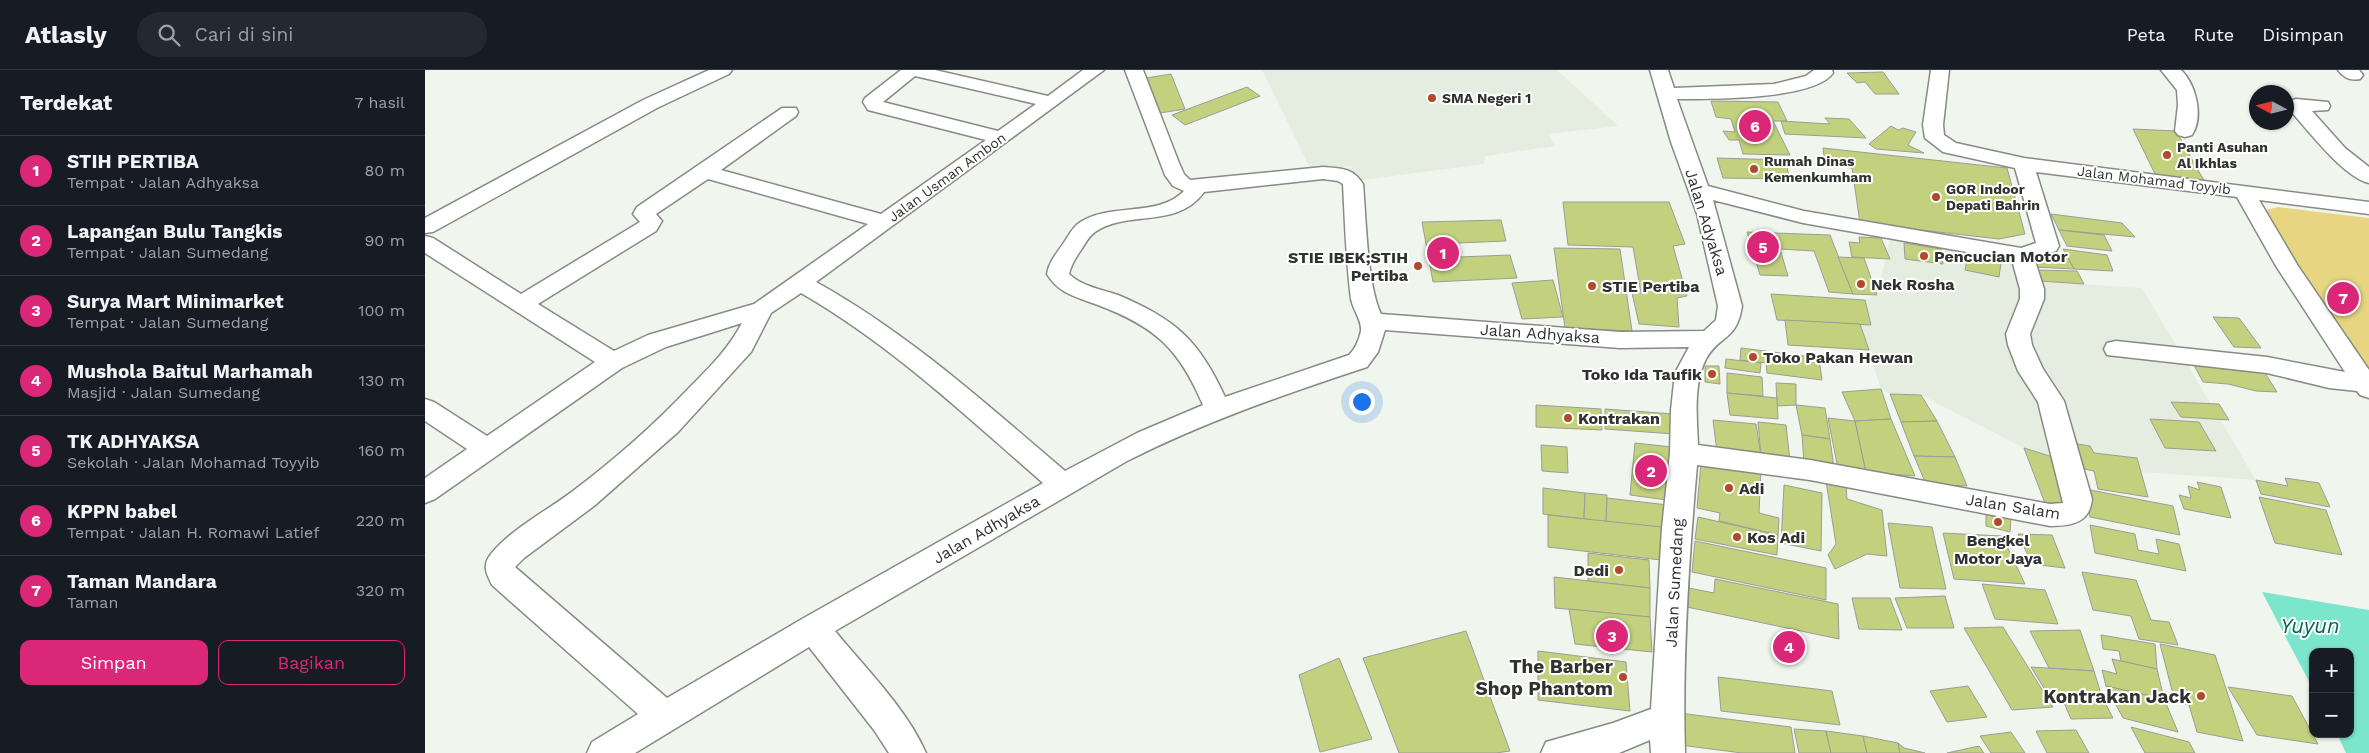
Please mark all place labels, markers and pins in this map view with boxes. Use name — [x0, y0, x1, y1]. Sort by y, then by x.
place label: SMA Negeri 1 — [1442, 90, 1531, 106]
marker: SMA Negeri 1 — [1426, 92, 1438, 104]
pin: 6 — [1739, 107, 1771, 145]
place label: Panti Asuhan Al Ikhlas — [2177, 139, 2268, 171]
marker: Panti Asuhan Al Ikhlas — [2161, 149, 2173, 161]
place label: Rumah Dinas Kemenkumham — [1764, 153, 1872, 185]
marker: Rumah Dinas Kemenkumham — [1748, 163, 1760, 175]
place label: GOR Indoor Depati Bahrin — [1946, 181, 2040, 213]
marker: GOR Indoor Depati Bahrin — [1930, 191, 1942, 203]
pin: 5 — [1747, 228, 1779, 266]
pin: 1 — [1427, 234, 1459, 272]
place label: Pencucian Motor — [1934, 247, 2068, 266]
place label: STIE IBEK;STIH Pertiba — [1288, 248, 1409, 285]
marker: Pencucian Motor — [1918, 250, 1930, 262]
marker: STIE IBEK;STIH Pertiba — [1412, 260, 1424, 272]
place label: Nek Rosha — [1871, 275, 1955, 294]
place label: STIE Pertiba — [1602, 277, 1700, 296]
marker: Nek Rosha — [1855, 278, 1867, 290]
pin: 7 — [2327, 279, 2359, 317]
marker: STIE Pertiba — [1586, 280, 1598, 292]
place label: Toko Pakan Hewan — [1763, 348, 1913, 367]
marker: Toko Pakan Hewan — [1747, 351, 1759, 363]
place label: Toko Ida Taufik — [1582, 365, 1702, 384]
marker: Toko Ida Taufik — [1706, 368, 1718, 380]
place label: Kontrakan — [1578, 409, 1660, 428]
marker: Kontrakan — [1562, 412, 1574, 424]
pin: 2 — [1635, 452, 1667, 490]
place label: Adi — [1739, 479, 1764, 498]
marker: Adi — [1723, 482, 1735, 494]
marker: Bengkel Motor Jaya — [1992, 516, 2004, 528]
place label: Kos Adi — [1747, 528, 1805, 547]
marker: Kos Adi — [1731, 531, 1743, 543]
place label: Bengkel Motor Jaya — [1954, 531, 2043, 568]
place label: Dedi — [1574, 561, 1609, 580]
marker: Dedi — [1613, 564, 1625, 576]
pin: 3 — [1596, 617, 1628, 655]
pin: 4 — [1773, 628, 1805, 666]
place label: The Barber Shop Phantom — [1475, 655, 1614, 700]
marker: The Barber Shop Phantom — [1617, 671, 1629, 683]
place label: Kontrakan Jack — [2043, 685, 2191, 708]
marker: Kontrakan Jack — [2195, 690, 2207, 702]

